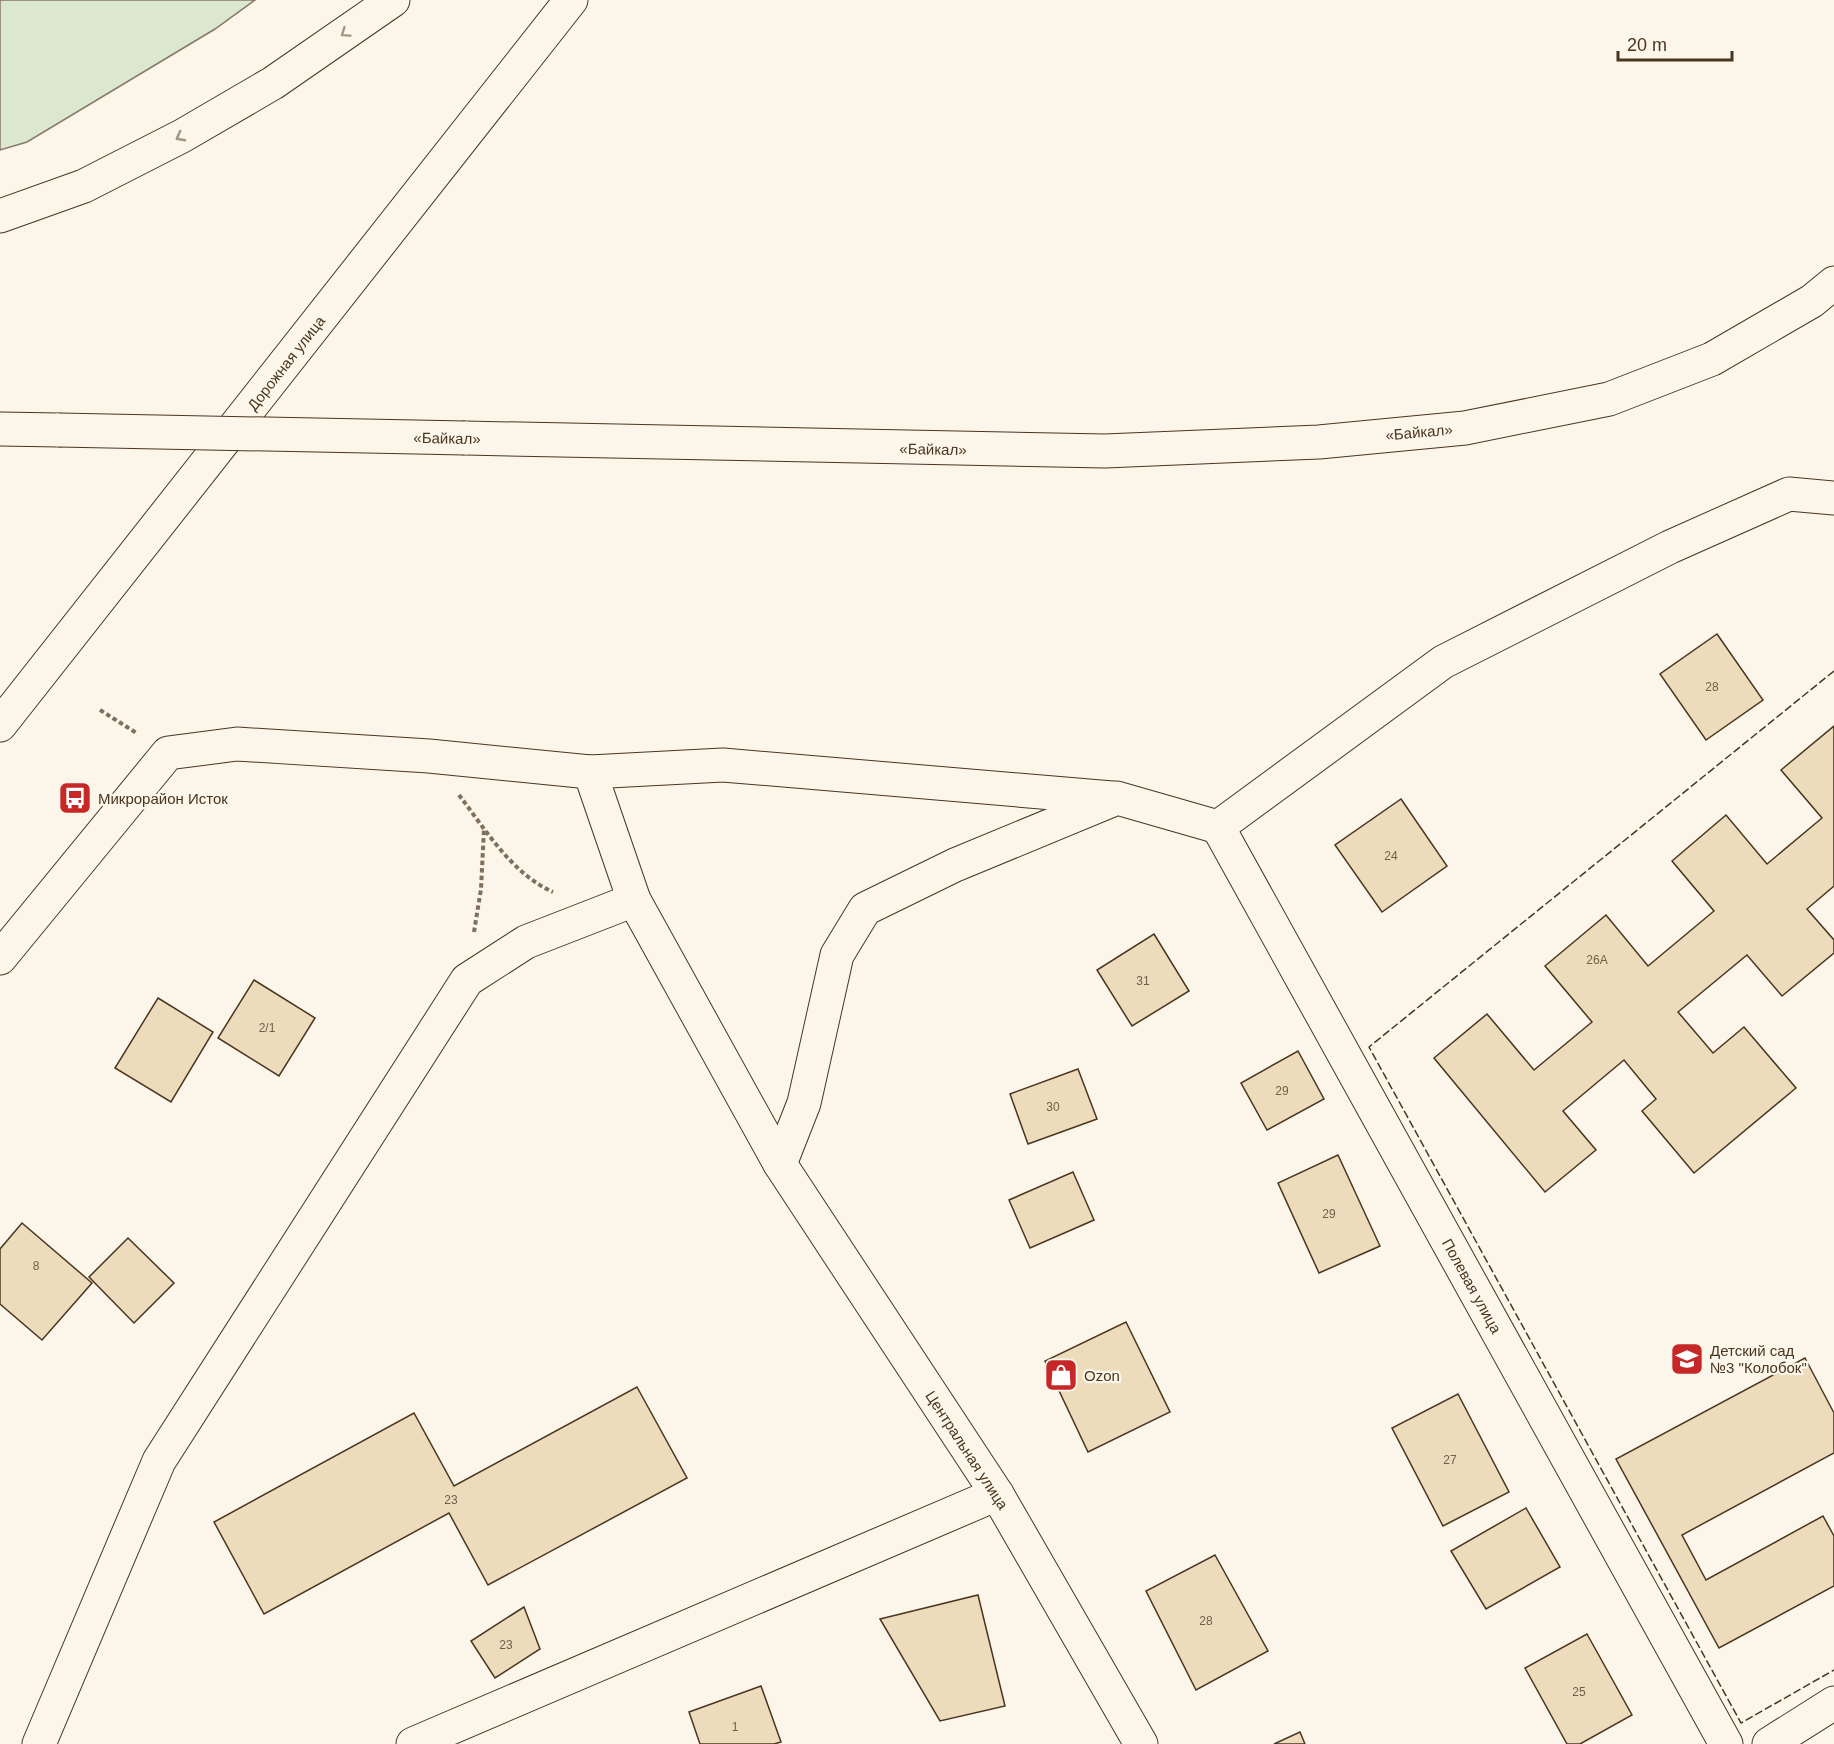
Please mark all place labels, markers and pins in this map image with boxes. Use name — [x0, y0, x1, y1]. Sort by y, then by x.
bus stop icon: Микрорайон Исток — [57, 780, 93, 816]
place label: Микрорайон Исток — [98, 790, 228, 807]
school or university icon: Детский сад №3 "Колобок" — [1669, 1341, 1705, 1377]
place label: Детский сад №3 "Колобок" — [1710, 1342, 1807, 1376]
shop icon: Ozon — [1043, 1357, 1079, 1393]
place label: Ozon — [1084, 1367, 1120, 1384]

